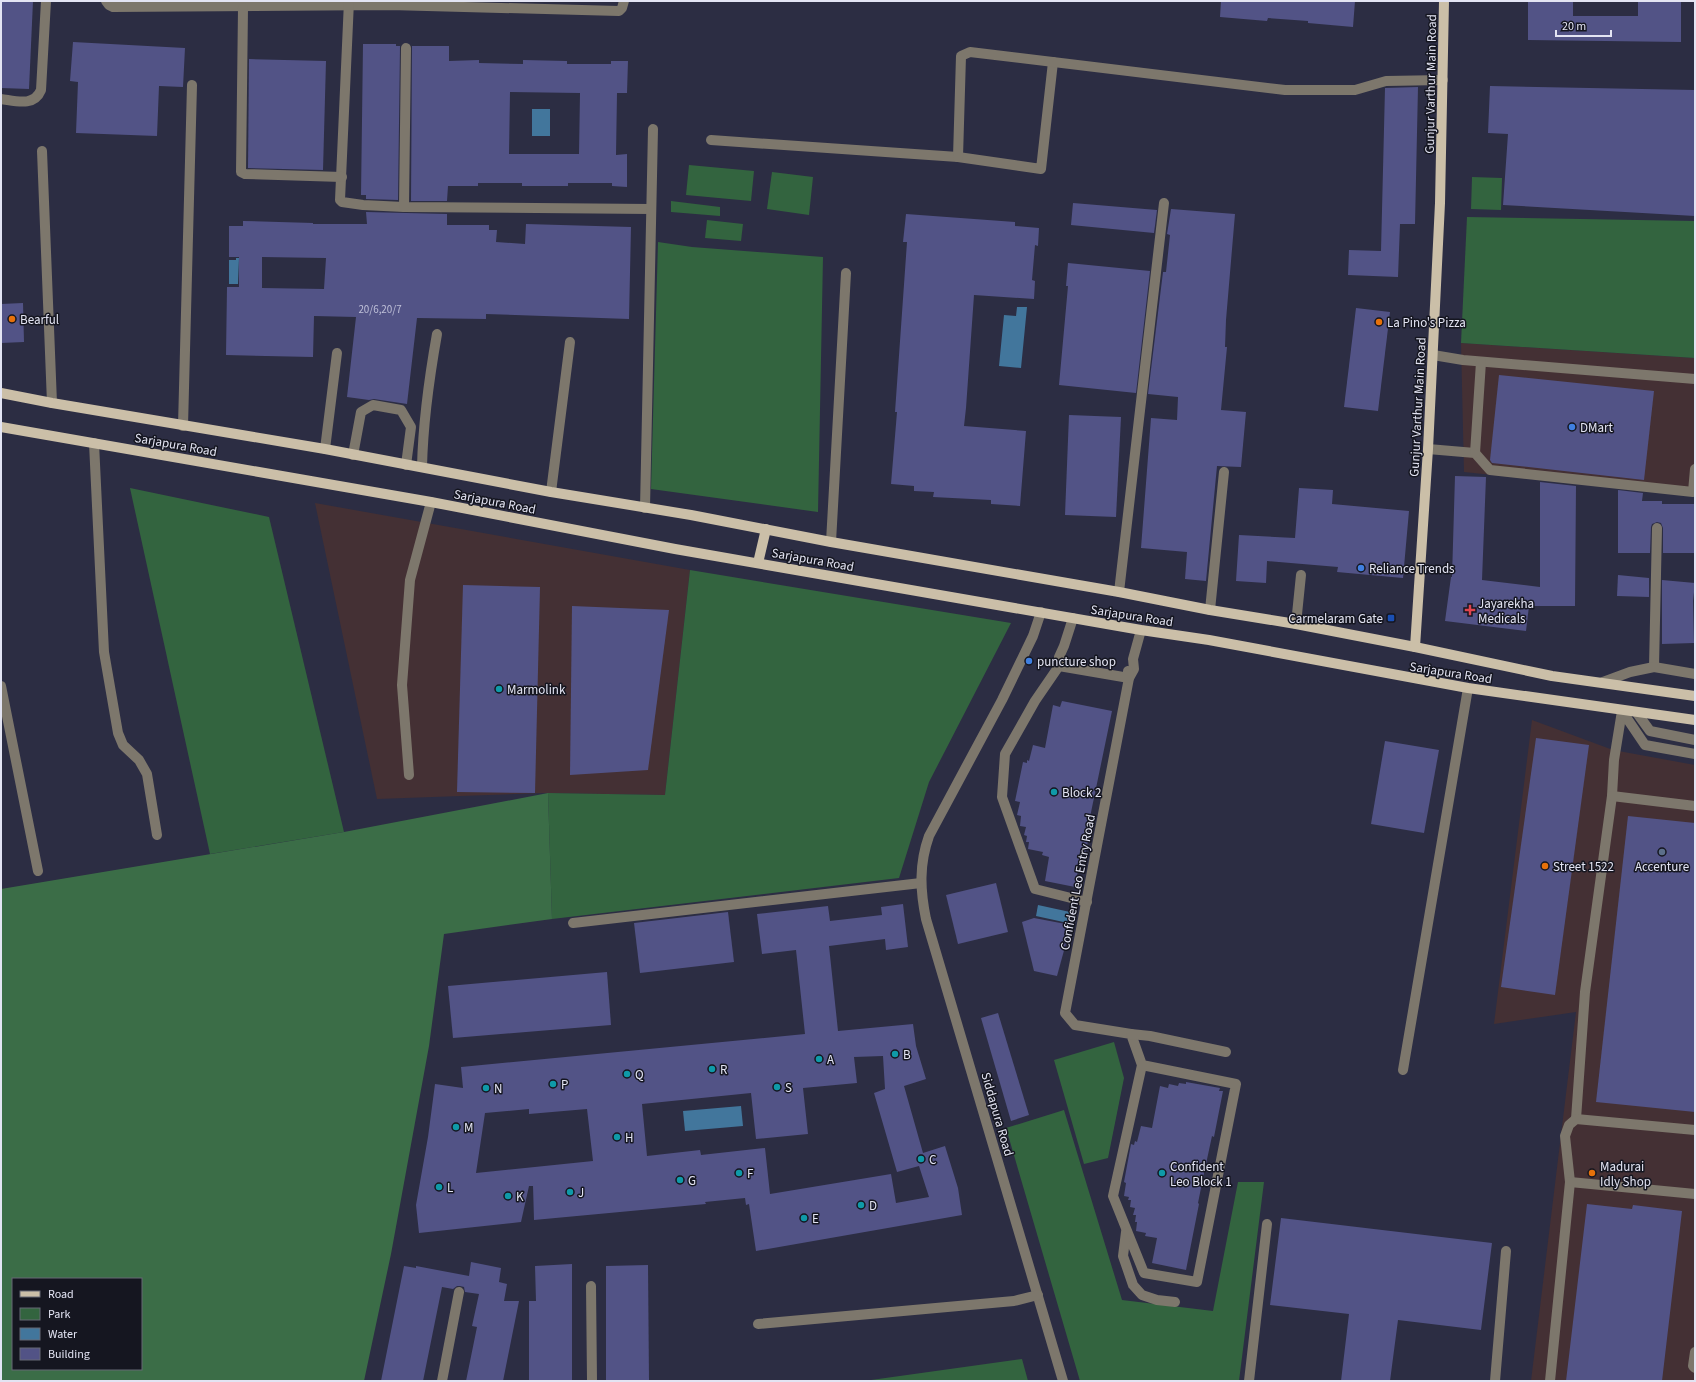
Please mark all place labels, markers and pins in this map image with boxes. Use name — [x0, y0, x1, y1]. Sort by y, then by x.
place label: Bearful — [20, 311, 59, 329]
marker: Bearful — [7, 314, 17, 324]
place label: La Pino's Pizza — [1387, 314, 1466, 332]
marker: La Pino's Pizza — [1374, 317, 1384, 327]
place label: DMart — [1580, 419, 1614, 437]
marker: DMart — [1567, 422, 1577, 432]
place label: Reliance Trends — [1369, 560, 1455, 578]
marker: Reliance Trends — [1356, 563, 1366, 573]
place label: Jayarekha Medicals — [1478, 595, 1534, 628]
marker: Jayarekha Medicals — [1465, 605, 1475, 615]
place label: Carmelaram Gate — [1288, 610, 1383, 628]
marker: Carmelaram Gate — [1386, 613, 1396, 623]
place label: puncture shop — [1037, 653, 1116, 671]
marker: puncture shop — [1024, 656, 1034, 666]
place label: Marmolink — [507, 681, 566, 699]
marker: Marmolink — [494, 684, 504, 694]
place label: Block 2 — [1062, 784, 1101, 802]
marker: Block 2 — [1049, 787, 1059, 797]
marker: Accenture — [1657, 847, 1667, 857]
place label: Street 1522 — [1553, 858, 1614, 876]
place label: Accenture — [1635, 858, 1689, 876]
marker: Street 1522 — [1540, 861, 1550, 871]
place label: B — [903, 1046, 911, 1064]
marker: B — [890, 1049, 900, 1059]
place label: A — [827, 1051, 835, 1069]
marker: A — [814, 1054, 824, 1064]
place label: R — [720, 1061, 728, 1079]
marker: R — [707, 1064, 717, 1074]
place label: Q — [635, 1066, 644, 1084]
marker: Q — [622, 1069, 632, 1079]
place label: P — [561, 1076, 568, 1094]
marker: P — [548, 1079, 558, 1089]
place label: S — [785, 1079, 792, 1097]
place label: N — [494, 1080, 502, 1098]
marker: S — [772, 1082, 782, 1092]
marker: N — [481, 1083, 491, 1093]
place label: M — [464, 1119, 473, 1137]
marker: M — [451, 1122, 461, 1132]
place label: H — [625, 1129, 633, 1147]
marker: H — [612, 1132, 622, 1142]
place label: C — [929, 1151, 936, 1169]
marker: C — [916, 1154, 926, 1164]
place label: Confident Leo Block 1 — [1170, 1158, 1232, 1191]
place label: Madurai Idly Shop — [1600, 1158, 1651, 1191]
place label: F — [747, 1165, 754, 1183]
marker: F — [734, 1168, 744, 1178]
marker: Confident Leo Block 1 — [1157, 1168, 1167, 1178]
marker: Madurai Idly Shop — [1587, 1168, 1597, 1178]
place label: G — [688, 1172, 696, 1190]
marker: G — [675, 1175, 685, 1185]
place label: L — [447, 1179, 453, 1197]
marker: L — [434, 1182, 444, 1192]
place label: J — [578, 1184, 584, 1202]
marker: J — [565, 1187, 575, 1197]
place label: K — [516, 1188, 524, 1206]
marker: K — [503, 1191, 513, 1201]
place label: D — [869, 1197, 877, 1215]
marker: D — [856, 1200, 866, 1210]
place label: E — [812, 1210, 819, 1228]
marker: E — [799, 1213, 809, 1223]

